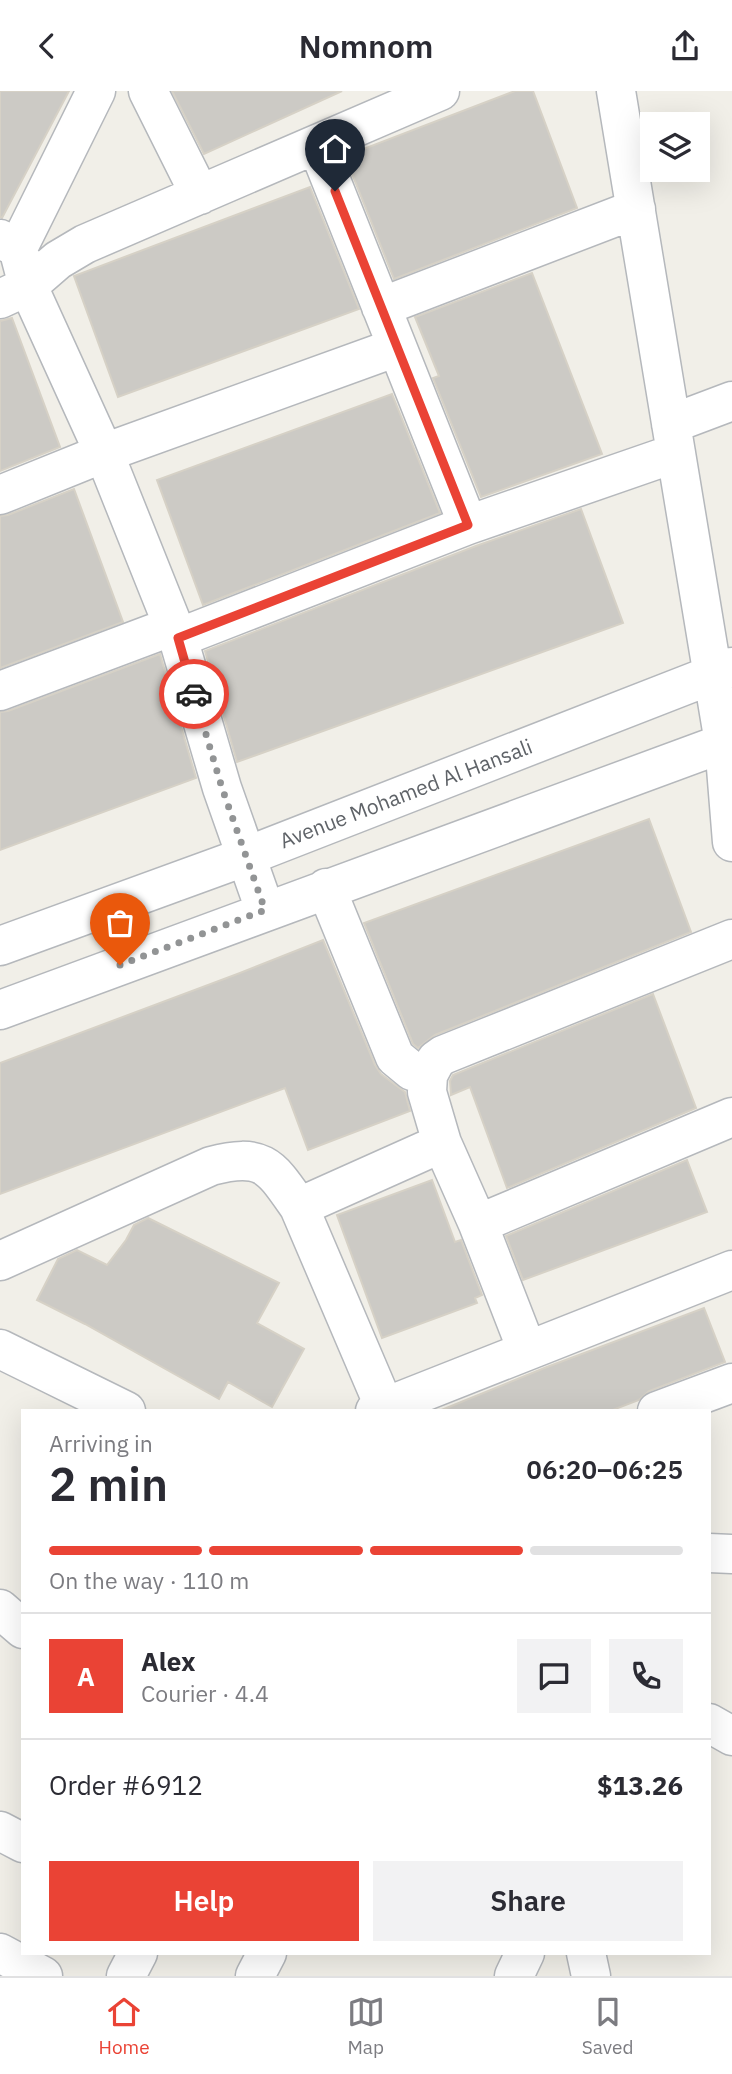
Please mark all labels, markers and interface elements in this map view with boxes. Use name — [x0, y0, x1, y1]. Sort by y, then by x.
text: Nomnom — [299, 25, 433, 67]
icon: back — [28, 27, 66, 65]
icon: share — [666, 27, 704, 65]
map controls — [640, 112, 710, 182]
button: layers — [640, 112, 710, 182]
pin — [305, 119, 365, 191]
icon: home — [316, 130, 354, 168]
courier — [159, 659, 229, 729]
icon: car — [175, 675, 213, 713]
street label: Avenue Mohamed Al Hansali — [275, 732, 536, 854]
pin — [90, 893, 150, 965]
icon: bag — [101, 904, 139, 942]
text: Arriving in — [49, 1428, 153, 1458]
text: 06:20–06:25 — [526, 1452, 683, 1486]
text: 2 min — [49, 1454, 168, 1514]
text: On the way · 110 m — [49, 1565, 249, 1595]
button: chat — [517, 1639, 591, 1713]
button: phone — [609, 1639, 683, 1713]
text: Alex — [141, 1644, 195, 1678]
text: A — [77, 1659, 95, 1693]
text: Courier · 4.4 — [141, 1678, 269, 1708]
text: Order #6912 — [49, 1768, 203, 1802]
text: $13.26 — [597, 1768, 683, 1802]
button: Help — [49, 1861, 359, 1941]
button: Share — [373, 1861, 683, 1941]
tab: Home — [99, 1993, 150, 2059]
tab: Map — [347, 1993, 385, 2059]
tab: Saved — [582, 1993, 633, 2059]

